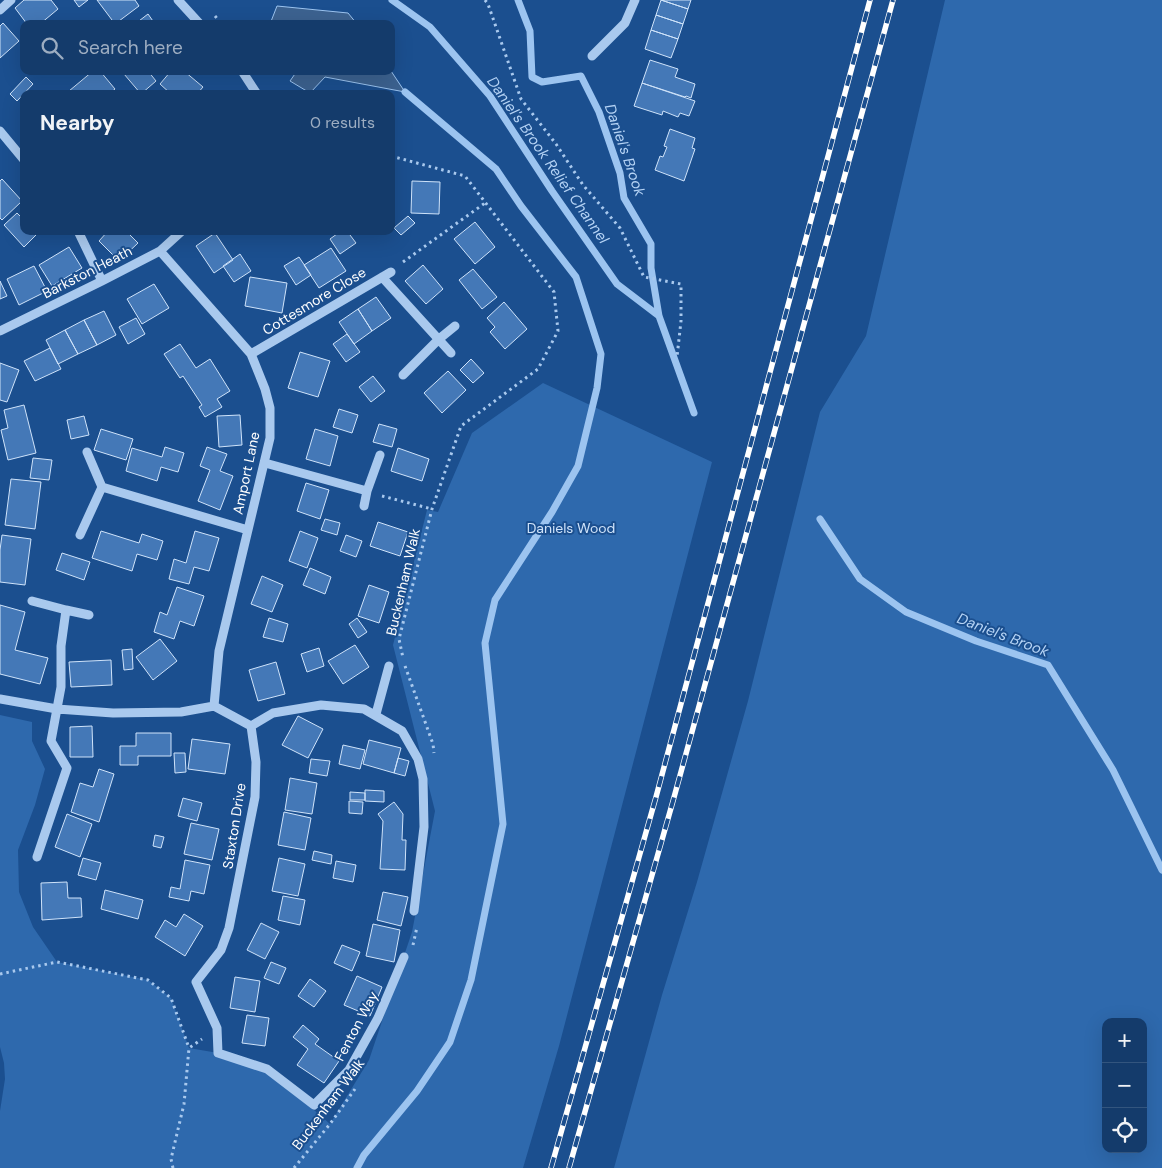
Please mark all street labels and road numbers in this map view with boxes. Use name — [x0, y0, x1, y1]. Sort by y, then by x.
street label: Barkston Heath — [39, 242, 135, 302]
street label: Cottesmore Close — [259, 263, 369, 339]
street label: Amport Lane — [228, 430, 264, 516]
street label: Buckenham Walk — [382, 527, 424, 637]
street label: Staxton Drive — [218, 782, 250, 870]
street label: Fenton Way — [330, 988, 382, 1064]
street label: Buckenham Walk — [288, 1055, 368, 1153]

